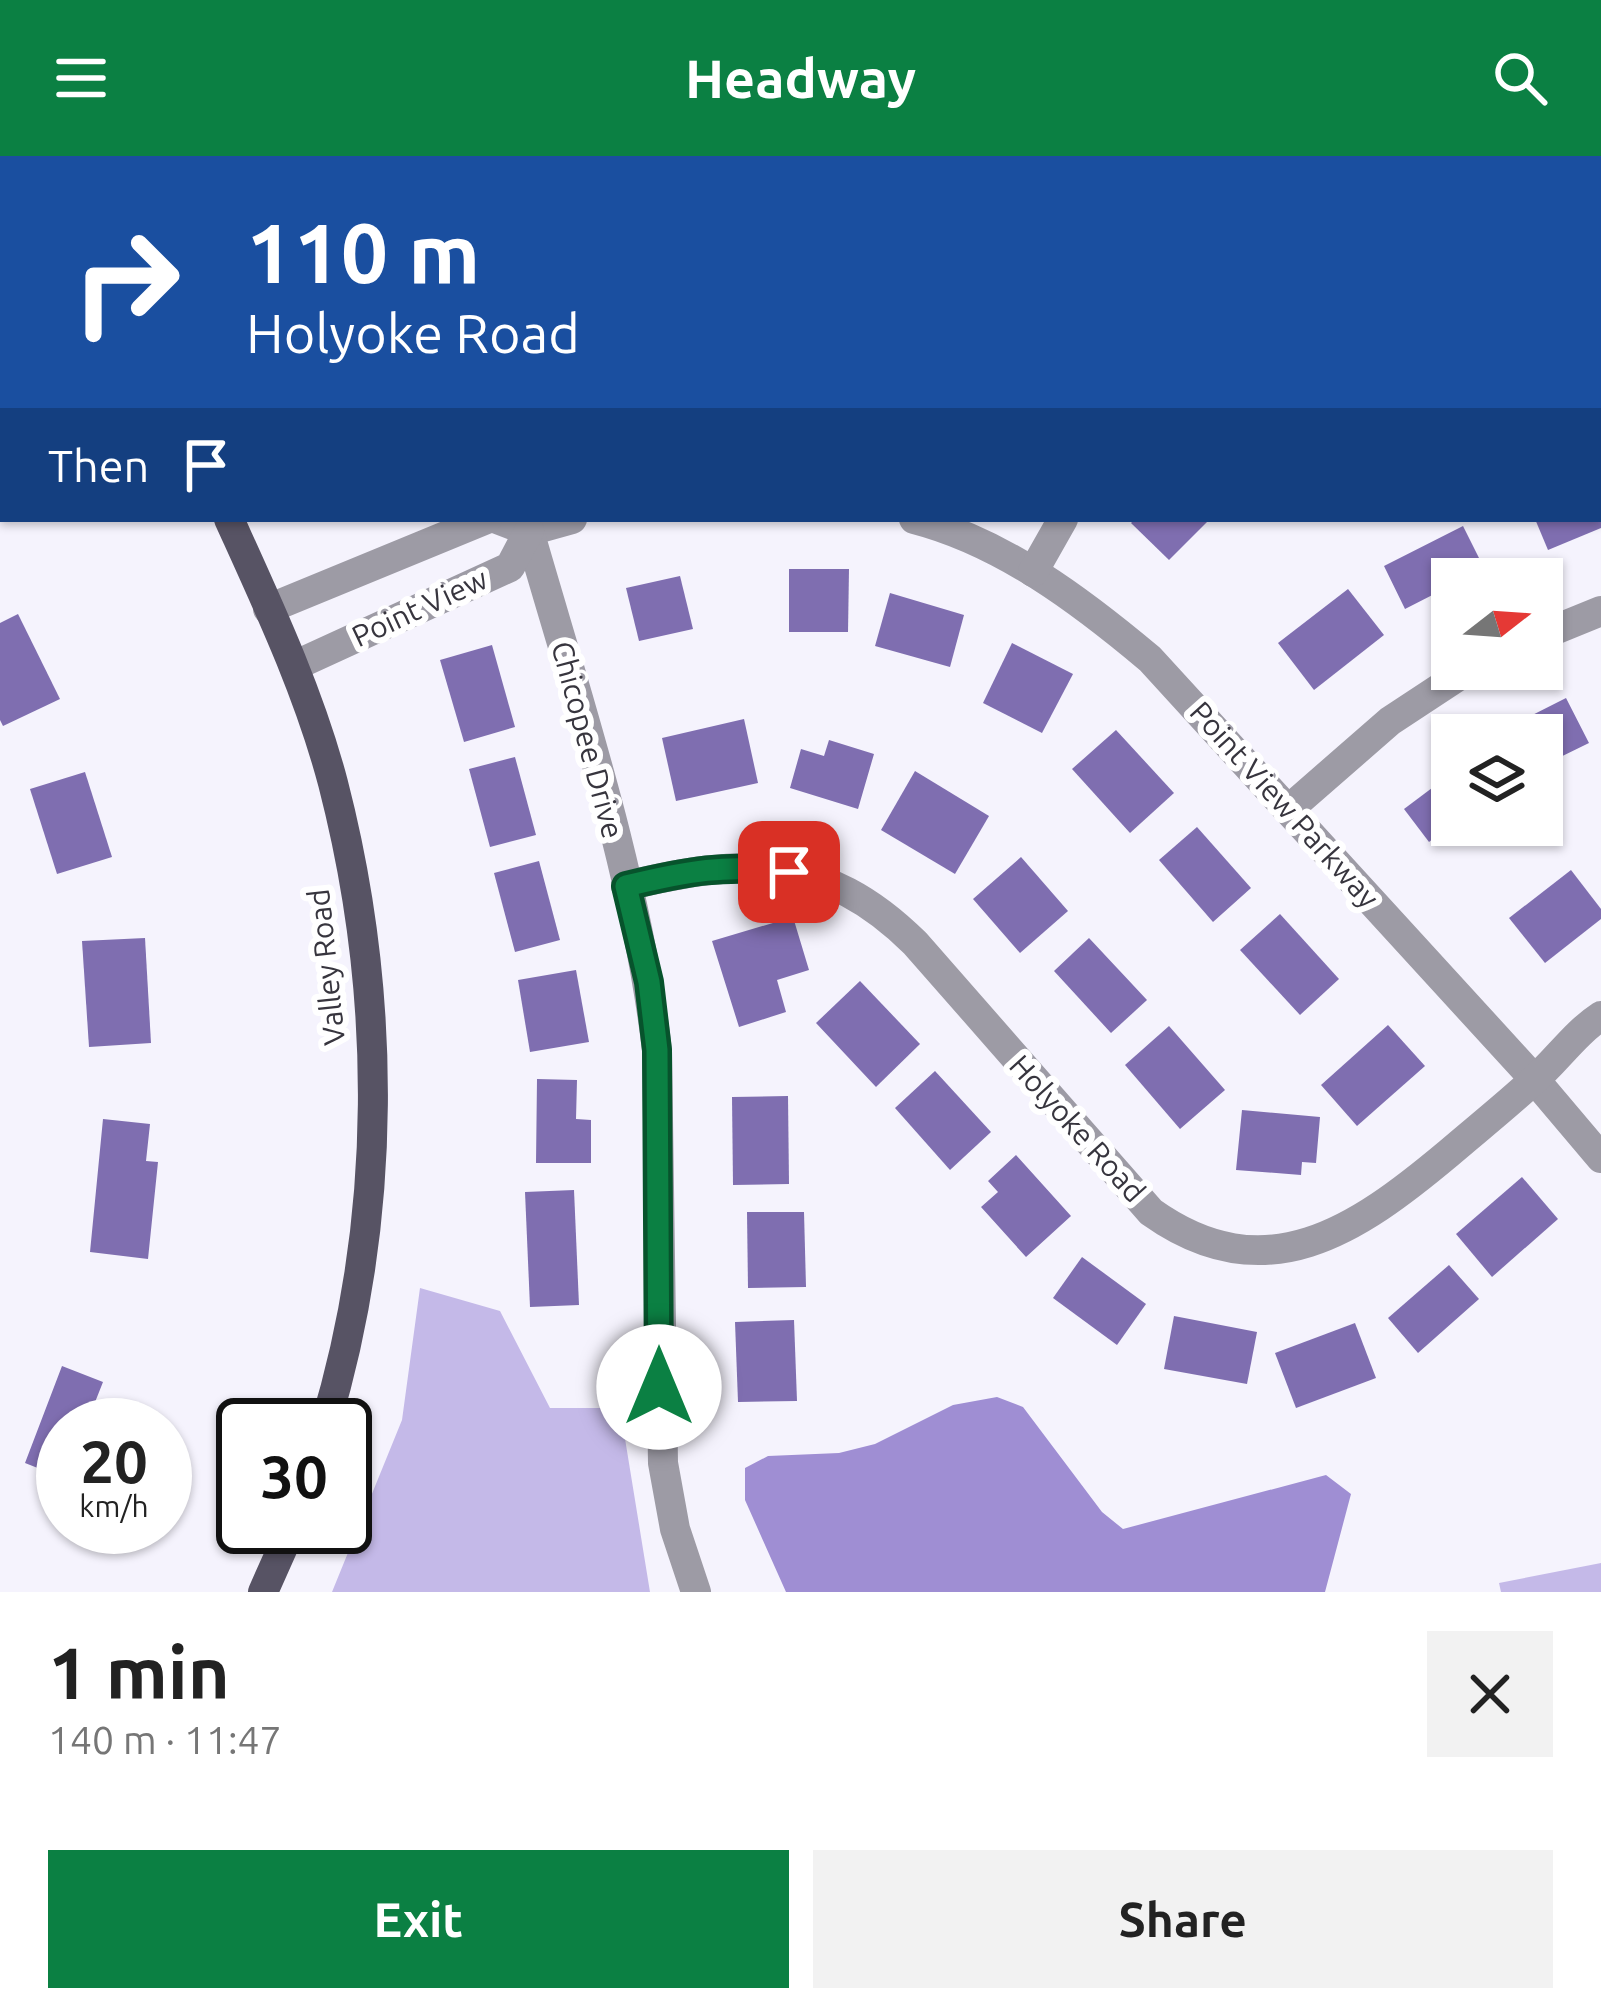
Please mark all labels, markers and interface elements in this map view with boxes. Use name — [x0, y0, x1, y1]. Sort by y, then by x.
icon: menu — [48, 45, 114, 111]
icon: search — [1487, 45, 1553, 111]
text: Headway — [685, 48, 916, 108]
icon: right — [48, 204, 204, 360]
text: 110 m — [246, 205, 480, 299]
text: Holyoke Road — [246, 303, 580, 363]
icon: arrive — [173, 432, 239, 498]
text: Then — [48, 440, 149, 491]
north arrow — [1431, 558, 1563, 690]
map controls — [1431, 558, 1563, 846]
street label: Point View — [347, 561, 493, 653]
street label: Chicopee Drive — [545, 637, 631, 842]
street label: Point View Parkway — [1183, 694, 1386, 914]
button: layers — [1431, 714, 1563, 846]
pin — [738, 821, 840, 923]
icon: arrive — [756, 839, 822, 905]
street label: Valley Road — [301, 887, 351, 1047]
street label: Holyoke Road — [1003, 1048, 1152, 1209]
position arrow — [596, 1324, 722, 1450]
speed limit sign: 30 — [216, 1398, 372, 1554]
text: 20 — [80, 1427, 148, 1494]
text: km/h — [79, 1489, 149, 1523]
button: close — [1427, 1631, 1553, 1757]
text: 1 min — [48, 1632, 230, 1713]
text: 140 m · 11:47 — [48, 1718, 282, 1761]
button: Exit — [48, 1850, 789, 1988]
button: Share — [813, 1850, 1553, 1988]

